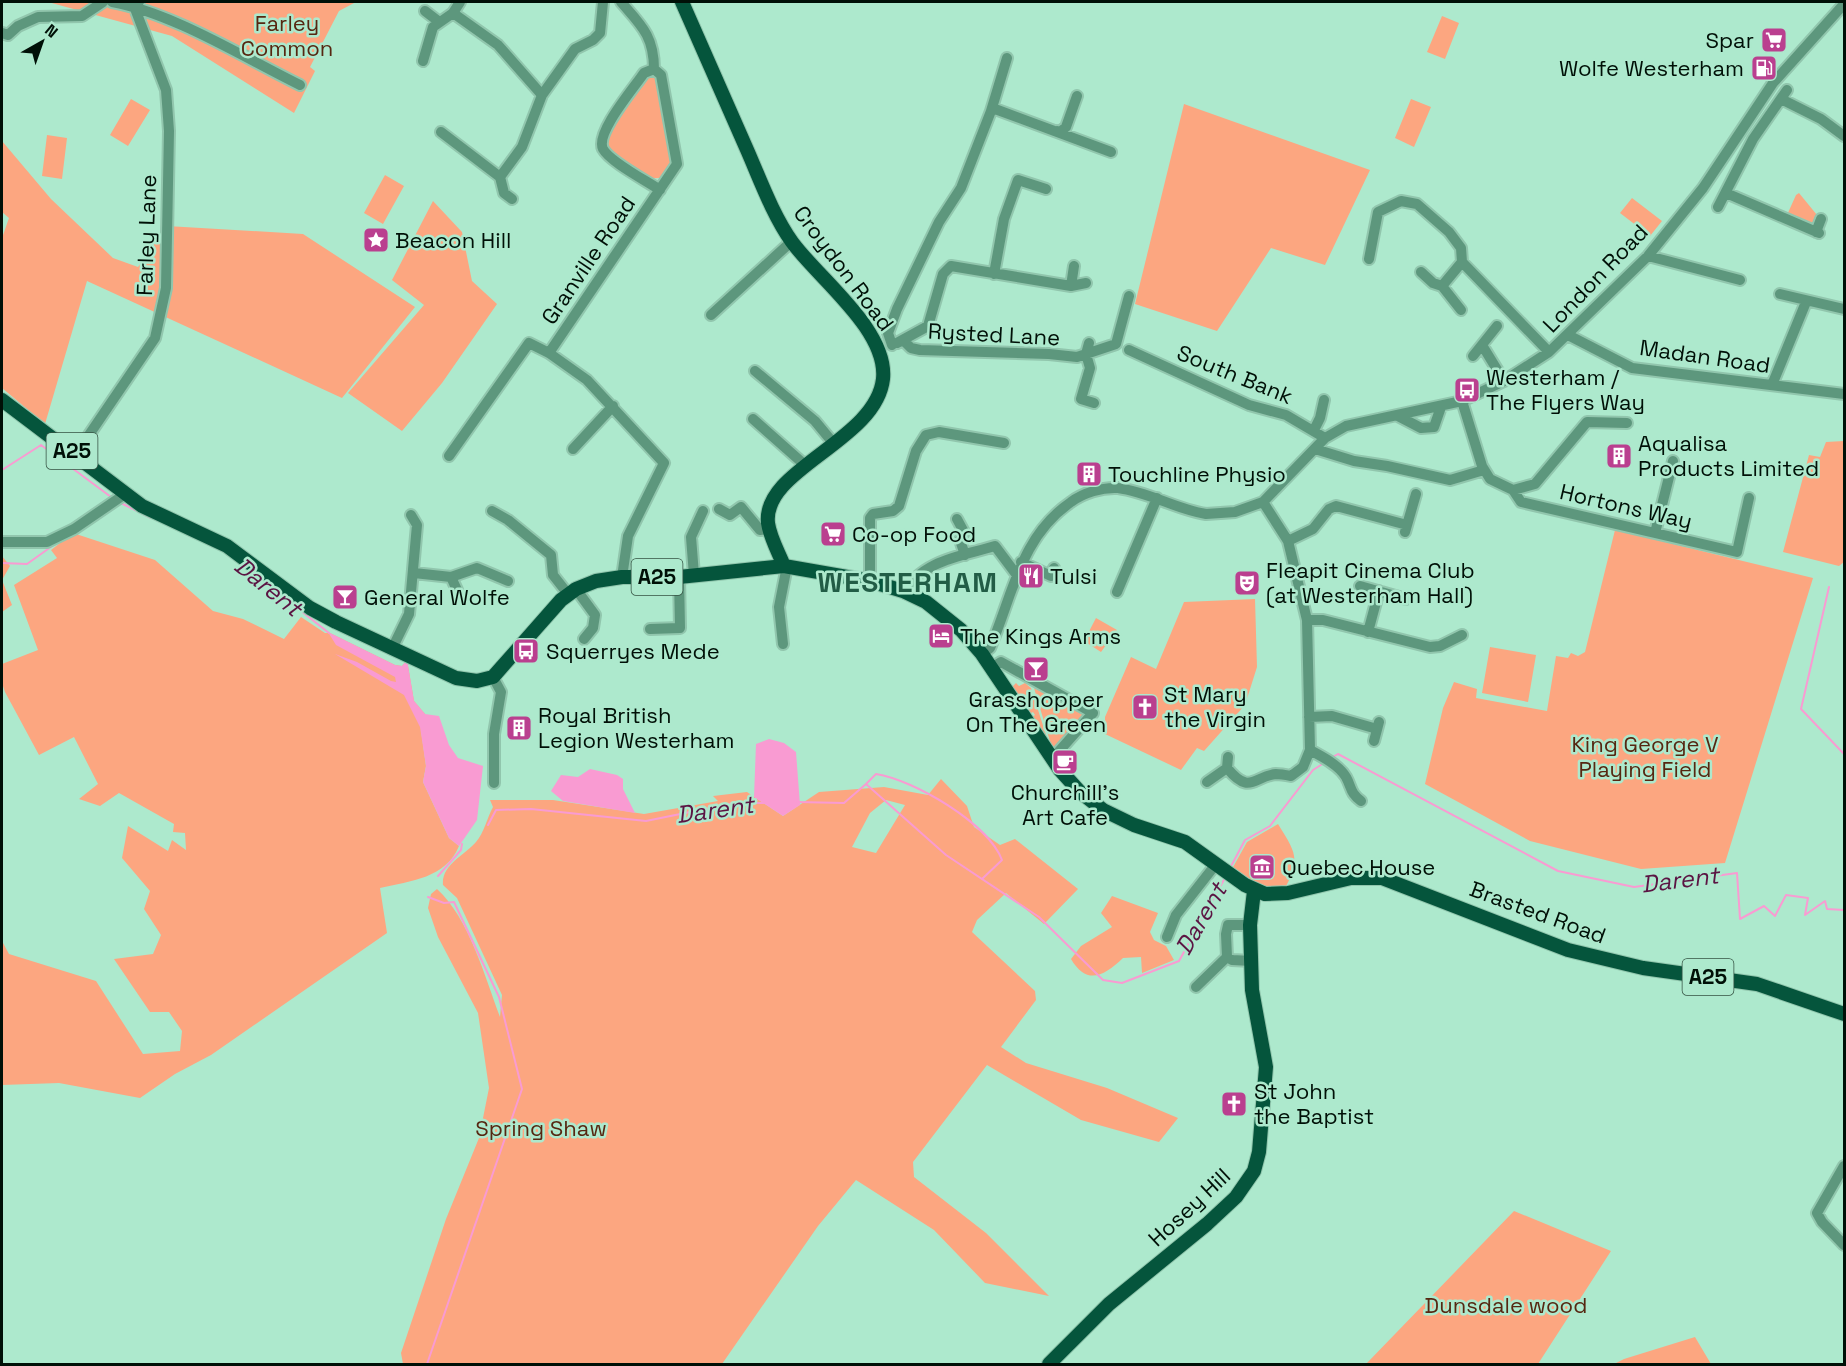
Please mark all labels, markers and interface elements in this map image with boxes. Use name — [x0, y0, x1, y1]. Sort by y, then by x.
park label: Farley Common — [241, 9, 333, 62]
north arrow — [12, 12, 72, 72]
text: N — [40, 19, 62, 42]
supermarket icon: Spar — [1759, 25, 1789, 55]
place label: Spar — [1705, 26, 1754, 54]
fuel station icon: Wolfe Westerham — [1749, 53, 1779, 83]
place label: Wolfe Westerham — [1559, 54, 1744, 82]
street label: Farley Lane — [130, 174, 162, 296]
street label: Granville Road — [535, 190, 641, 330]
street label: Croydon Road — [788, 200, 900, 336]
street label: London Road — [1536, 218, 1654, 338]
place icon: Beacon Hill — [361, 225, 391, 255]
place label: Beacon Hill — [395, 226, 511, 254]
street label: Rysted Lane — [927, 317, 1061, 351]
street label: Madan Road — [1638, 333, 1772, 379]
street label: South Bank — [1173, 338, 1297, 410]
place label: Westerham / The Flyers Way — [1486, 363, 1645, 416]
bus stop icon: Westerham / The Flyers Way — [1452, 375, 1482, 405]
place label: Aqualisa Products Limited — [1638, 429, 1819, 482]
road number: A25 — [46, 433, 98, 469]
building icon: Aqualisa Products Limited — [1604, 441, 1634, 471]
building icon: Touchline Physio — [1074, 459, 1104, 489]
place label: Touchline Physio — [1108, 460, 1286, 488]
street label: Hortons Way — [1557, 477, 1695, 535]
supermarket icon: Co-op Food — [818, 519, 848, 549]
place label: Co-op Food — [852, 520, 976, 548]
water label: Darent — [228, 550, 310, 624]
place label: Fleapit Cinema Club (at Westerham Hall) — [1266, 556, 1475, 609]
road number: A25 — [632, 559, 682, 595]
restaurant icon: Tulsi — [1016, 561, 1046, 591]
place label: Tulsi — [1050, 562, 1097, 590]
district label: WESTERHAM — [818, 564, 999, 600]
theatre icon: Fleapit Cinema Club (at Westerham Hall) — [1232, 568, 1262, 598]
bar icon: General Wolfe — [330, 582, 360, 612]
place label: General Wolfe — [364, 583, 510, 611]
hotel icon: The Kings Arms — [926, 621, 956, 651]
place label: The Kings Arms — [960, 622, 1121, 650]
bus stop icon: Squerryes Mede — [511, 636, 541, 666]
place label: Squerryes Mede — [546, 637, 720, 665]
bar icon: Grasshopper On The Green — [1021, 654, 1051, 684]
place label: St Mary the Virgin — [1164, 680, 1266, 733]
place label: Grasshopper On The Green — [966, 685, 1106, 738]
church icon: St Mary the Virgin — [1130, 692, 1160, 722]
place label: Royal British Legion Westerham — [538, 701, 734, 754]
building icon: Royal British Legion Westerham — [504, 713, 534, 743]
park label: King George V Playing Field — [1571, 730, 1719, 783]
cafe icon: Churchill's Art Cafe — [1050, 747, 1080, 777]
place label: Churchill's Art Cafe — [1011, 778, 1119, 831]
water label: Darent — [674, 788, 758, 830]
museum icon: Quebec House — [1247, 852, 1277, 882]
place label: Quebec House — [1282, 853, 1435, 881]
water label: Darent — [1639, 859, 1722, 900]
street label: Brasted Road — [1466, 874, 1610, 950]
water label: Darent — [1168, 876, 1234, 960]
road number: A25 — [1682, 959, 1734, 995]
place label: St John the Baptist — [1254, 1077, 1374, 1130]
church icon: St John the Baptist — [1219, 1089, 1249, 1119]
park label: Spring Shaw — [475, 1114, 607, 1142]
street label: Hosey Hill — [1142, 1162, 1236, 1252]
park label: Dunsdale wood — [1425, 1291, 1587, 1319]

